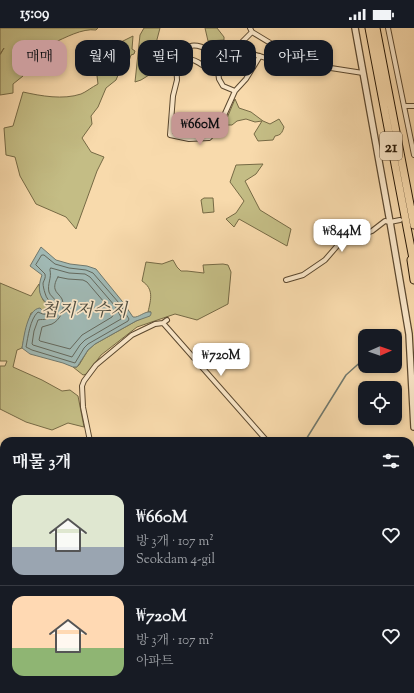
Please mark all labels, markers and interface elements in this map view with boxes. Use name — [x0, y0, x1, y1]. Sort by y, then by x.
text: 15:09 — [20, 4, 49, 25]
chip: 매매 — [12, 40, 67, 76]
chip: 월세 — [75, 40, 130, 76]
chip: 필터 — [138, 40, 193, 76]
chip: 신규 — [201, 40, 256, 76]
chip: 아파트 — [264, 40, 333, 76]
pin: ₩660M — [172, 112, 228, 146]
text: ₩660M — [180, 116, 220, 134]
road number: 21 — [380, 132, 402, 160]
pin: ₩844M — [314, 219, 370, 253]
text: ₩844M — [322, 223, 362, 241]
water label: 첩지저수지 — [41, 299, 129, 325]
north arrow — [358, 329, 402, 373]
map controls — [358, 329, 402, 425]
pin: ₩720M — [193, 343, 249, 377]
text: ₩720M — [202, 347, 240, 365]
button: locate — [358, 381, 402, 425]
icon: filters — [380, 450, 402, 472]
text: 매물 3개 — [12, 451, 72, 475]
text: ₩660M — [136, 506, 187, 530]
icon: home — [44, 511, 92, 559]
icon: heart — [380, 524, 402, 546]
text: 방 3개 · 107 m² — [136, 533, 214, 551]
text: Seokdam 4-gil — [136, 551, 215, 569]
text: ₩720M — [136, 605, 187, 629]
icon: home — [44, 612, 92, 660]
icon: heart — [380, 625, 402, 647]
text: 방 3개 · 107 m² — [136, 632, 214, 650]
text: 아파트 — [136, 653, 174, 671]

